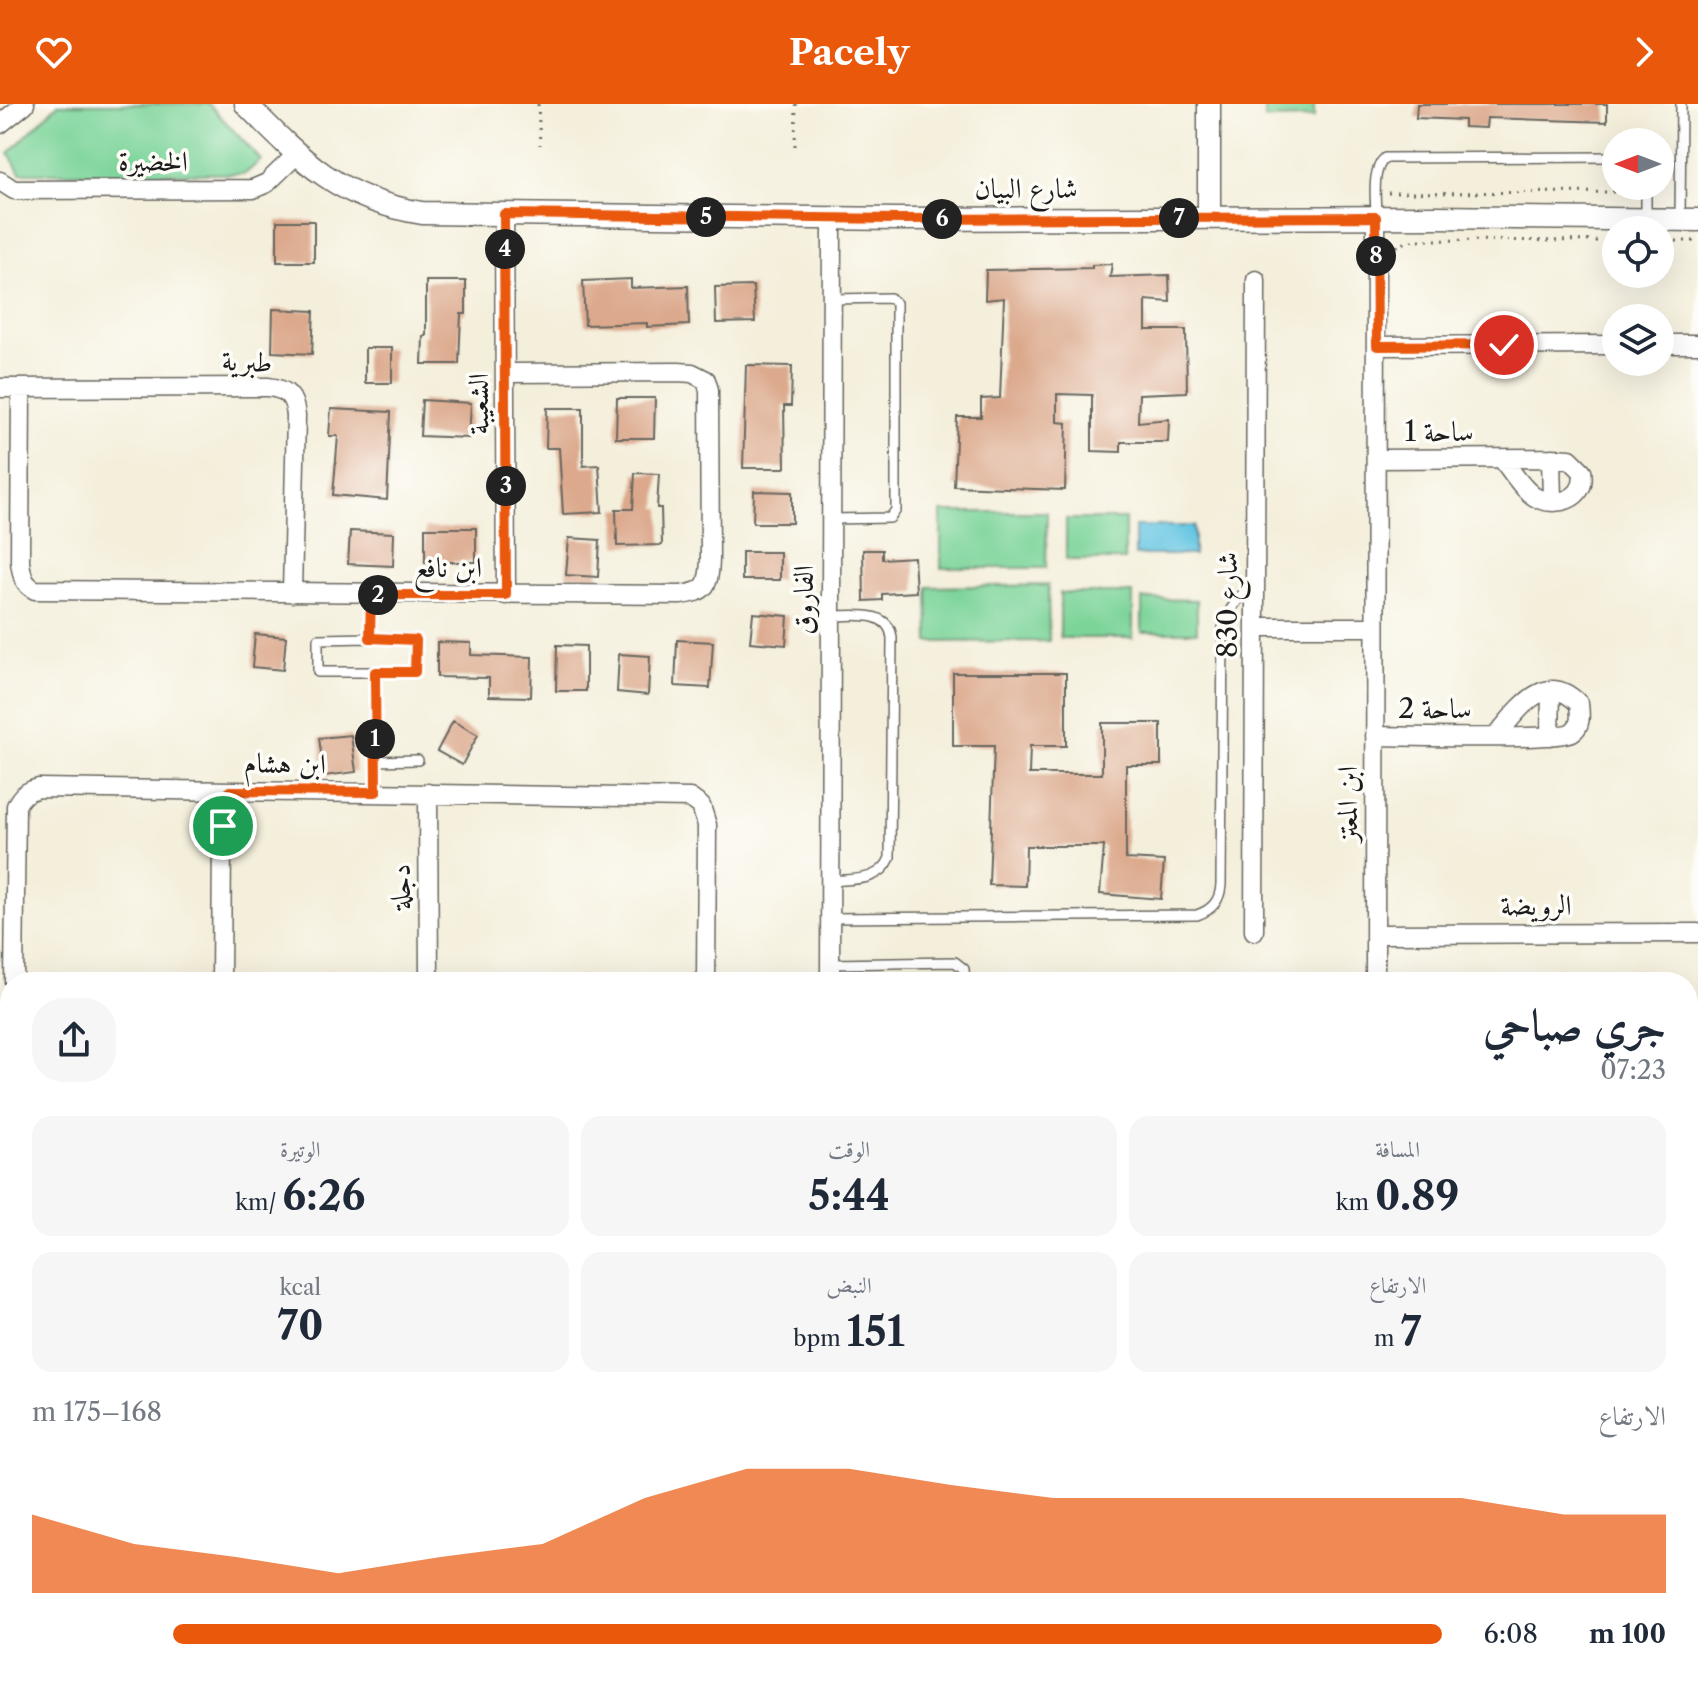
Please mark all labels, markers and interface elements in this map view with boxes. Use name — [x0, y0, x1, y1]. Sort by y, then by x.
icon: heart — [32, 30, 76, 74]
text: Pacely — [789, 30, 909, 74]
icon: forward — [1622, 30, 1666, 74]
north arrow — [1602, 128, 1674, 200]
map controls — [1602, 128, 1674, 376]
street label: الخضيرة — [118, 144, 188, 178]
street label: شارع البيان — [974, 171, 1078, 212]
pin: 5 — [686, 197, 726, 237]
pin: 7 — [1159, 198, 1199, 238]
pin: 6 — [922, 199, 962, 239]
text: 5 — [700, 203, 712, 230]
text: 7 — [1173, 204, 1185, 231]
text: 6 — [935, 205, 949, 232]
button: locate — [1602, 216, 1674, 288]
pin: 4 — [485, 229, 525, 269]
text: 4 — [498, 235, 512, 262]
pin: 8 — [1356, 236, 1396, 276]
text: 8 — [1369, 242, 1383, 269]
button: layers — [1602, 304, 1674, 376]
pin — [1470, 311, 1538, 379]
icon: check — [1482, 323, 1526, 367]
street label: طبرية — [221, 343, 273, 380]
street label: الشعيبة — [461, 373, 495, 435]
street label: ساحة 1 — [1404, 414, 1474, 448]
pin: 3 — [486, 466, 526, 506]
text: 3 — [500, 472, 512, 499]
street label: ابن نافع — [414, 550, 482, 593]
street label: شارع 830 — [1210, 552, 1251, 658]
street label: الفاروق — [786, 565, 820, 635]
pin: 2 — [358, 575, 398, 615]
text: 2 — [372, 581, 385, 608]
street label: ساحة 2 — [1398, 691, 1472, 725]
pin: 1 — [355, 719, 395, 759]
text: 1 — [370, 725, 380, 752]
street label: ابن هشام — [244, 745, 326, 789]
street label: ابن المعتز — [1330, 766, 1364, 845]
pin — [189, 792, 257, 860]
icon: arrive — [201, 804, 245, 848]
street label: دجلة — [383, 864, 417, 912]
street label: الرويضة — [1500, 888, 1572, 923]
text: جري صباحي — [1483, 997, 1666, 1051]
button: share — [32, 998, 116, 1082]
text: 07:23 — [1600, 1054, 1666, 1086]
text: الوتيرة — [280, 1136, 321, 1163]
text: الوقت — [828, 1136, 870, 1163]
text: المسافة — [1375, 1136, 1420, 1163]
text: 6:26 — [282, 1171, 366, 1220]
text: 5:44 — [808, 1171, 890, 1220]
text: 0.89 — [1375, 1171, 1459, 1220]
text: /km — [235, 1189, 282, 1216]
text: km — [1336, 1189, 1375, 1216]
text: النبض — [826, 1272, 872, 1299]
text: الارتفاع — [1369, 1272, 1426, 1299]
text: kcal — [280, 1274, 321, 1301]
text: 70 — [277, 1301, 324, 1350]
text: 151 — [847, 1307, 905, 1356]
text: 7 — [1400, 1307, 1421, 1356]
text: bpm — [793, 1325, 847, 1352]
text: m — [1374, 1325, 1400, 1352]
text: 168–175 m — [32, 1396, 162, 1428]
text: الارتفاع — [1599, 1400, 1666, 1432]
text: 6:08 — [1484, 1618, 1538, 1650]
text: 100 m — [1589, 1618, 1666, 1650]

